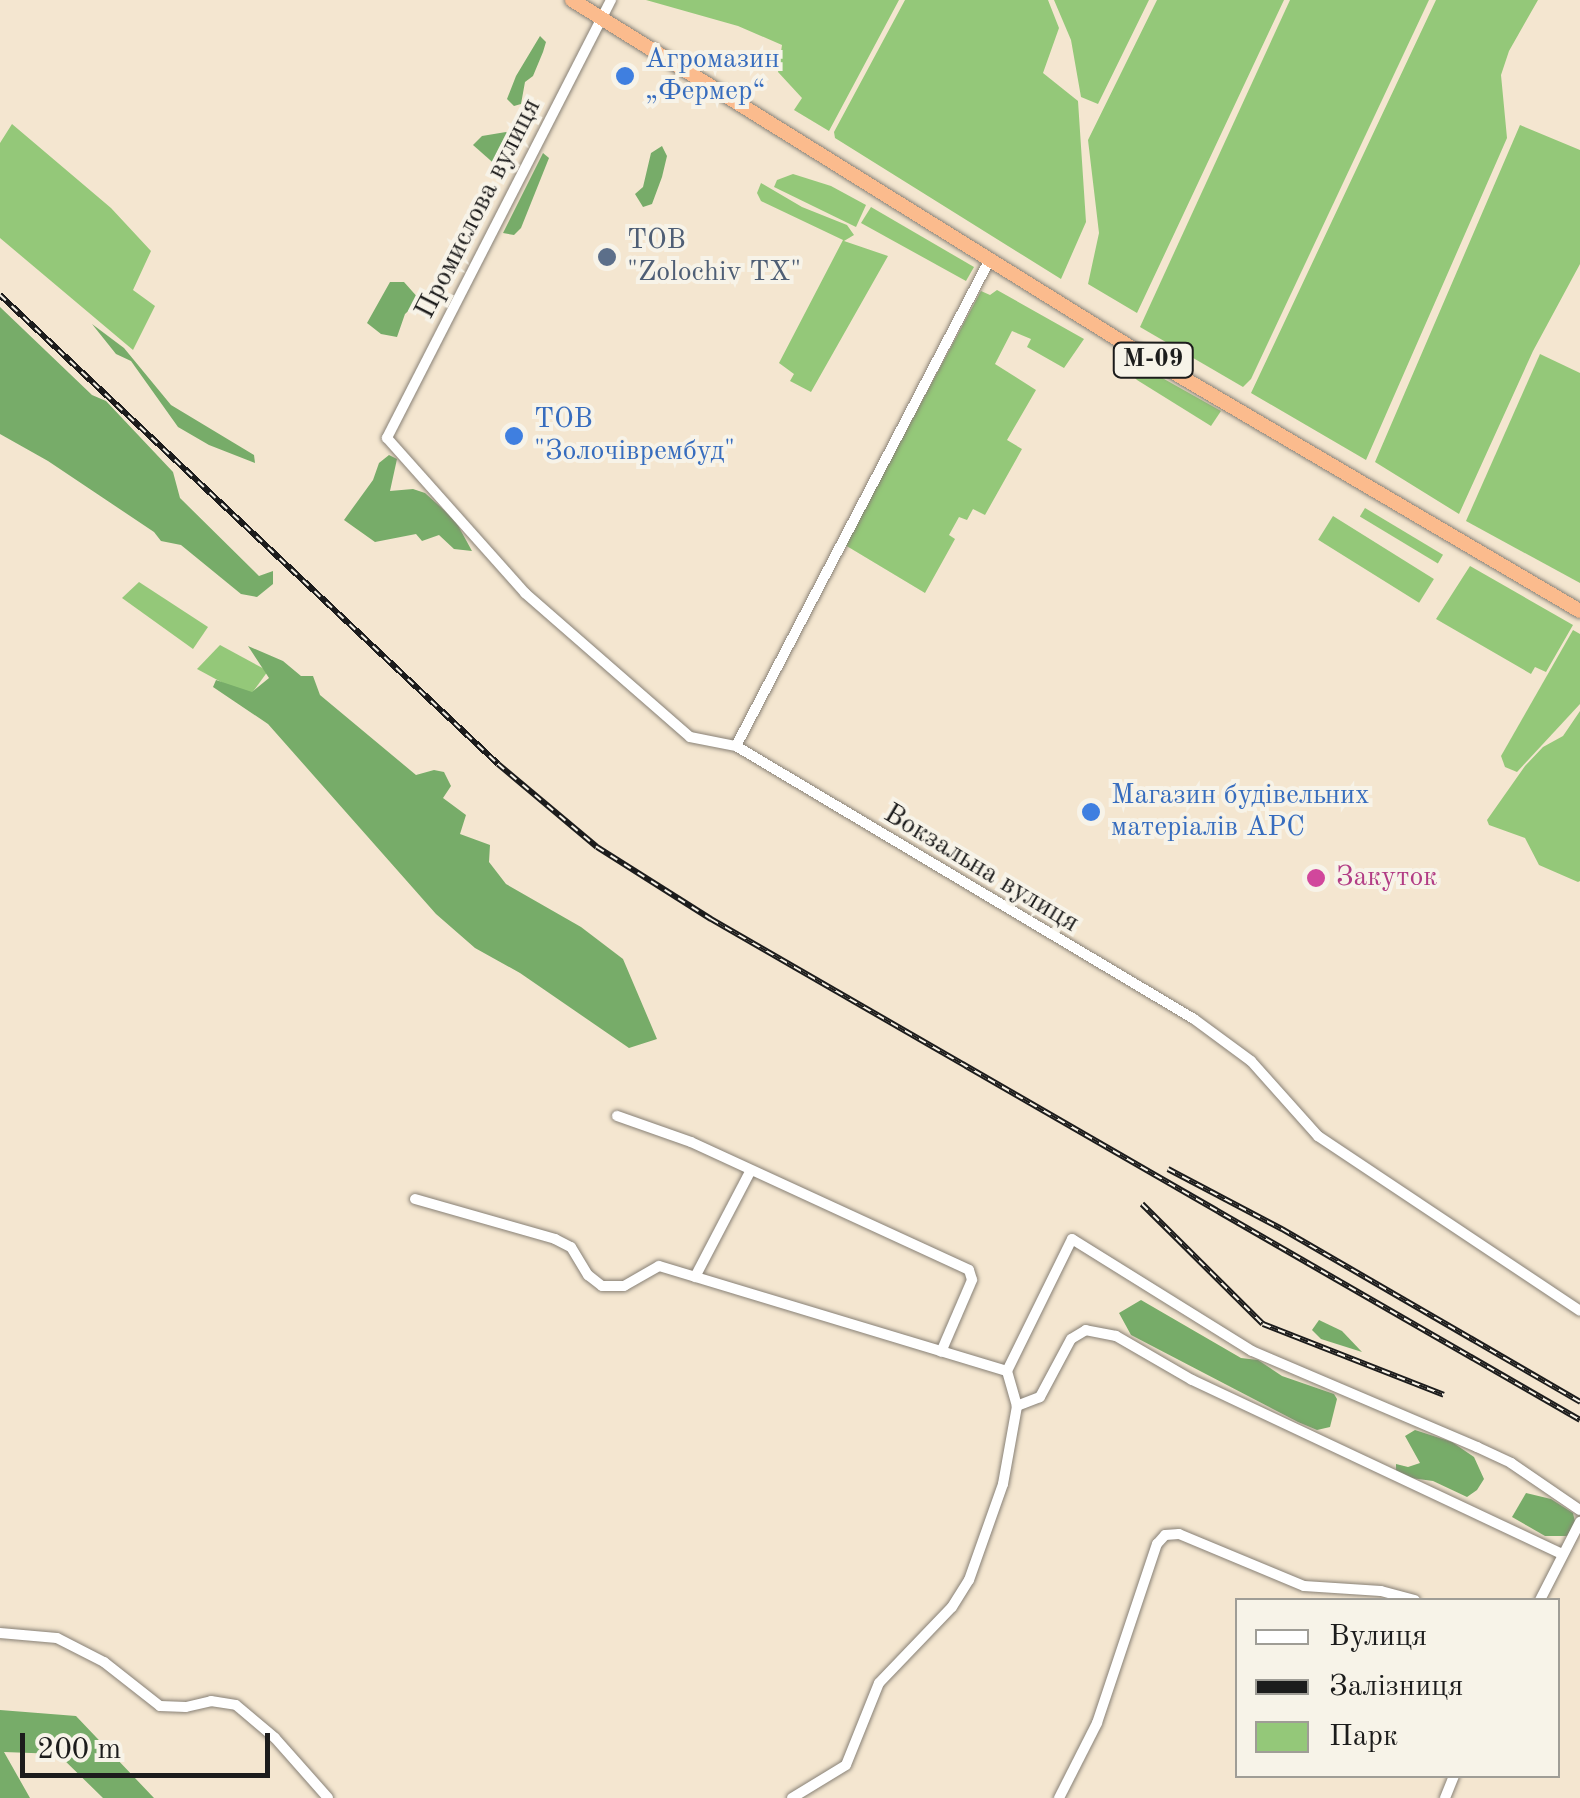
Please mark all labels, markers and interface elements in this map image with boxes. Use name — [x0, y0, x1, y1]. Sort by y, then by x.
place label: Агромазин „Фермер“ — [645, 43, 780, 109]
marker: Агромазин „Фермер“ — [614, 65, 636, 87]
street label: Промислова вулиця — [409, 93, 549, 325]
place label: ТОВ "Zolochiv TX" — [627, 224, 801, 290]
marker: ТОВ "Zolochiv TX" — [596, 246, 618, 268]
road number: М-09 — [1110, 340, 1196, 380]
place label: ТОВ "Золочіврембуд" — [534, 403, 735, 469]
marker: ТОВ "Золочіврембуд" — [503, 425, 525, 447]
place label: Магазин будівельних матеріалів APC — [1111, 779, 1370, 845]
street label: Вокзальна вулиця — [877, 797, 1085, 941]
marker: Магазин будівельних матеріалів APC — [1080, 801, 1102, 823]
place label: Закуток — [1336, 861, 1437, 895]
marker: Закуток — [1305, 867, 1327, 889]
legend — [1235, 1598, 1560, 1778]
text: Вулиця — [1329, 1622, 1427, 1652]
text: Залізниця — [1329, 1672, 1463, 1702]
scale bar — [25, 1713, 275, 1775]
text: Парк — [1329, 1722, 1398, 1752]
text: 200 m — [37, 1735, 121, 1765]

